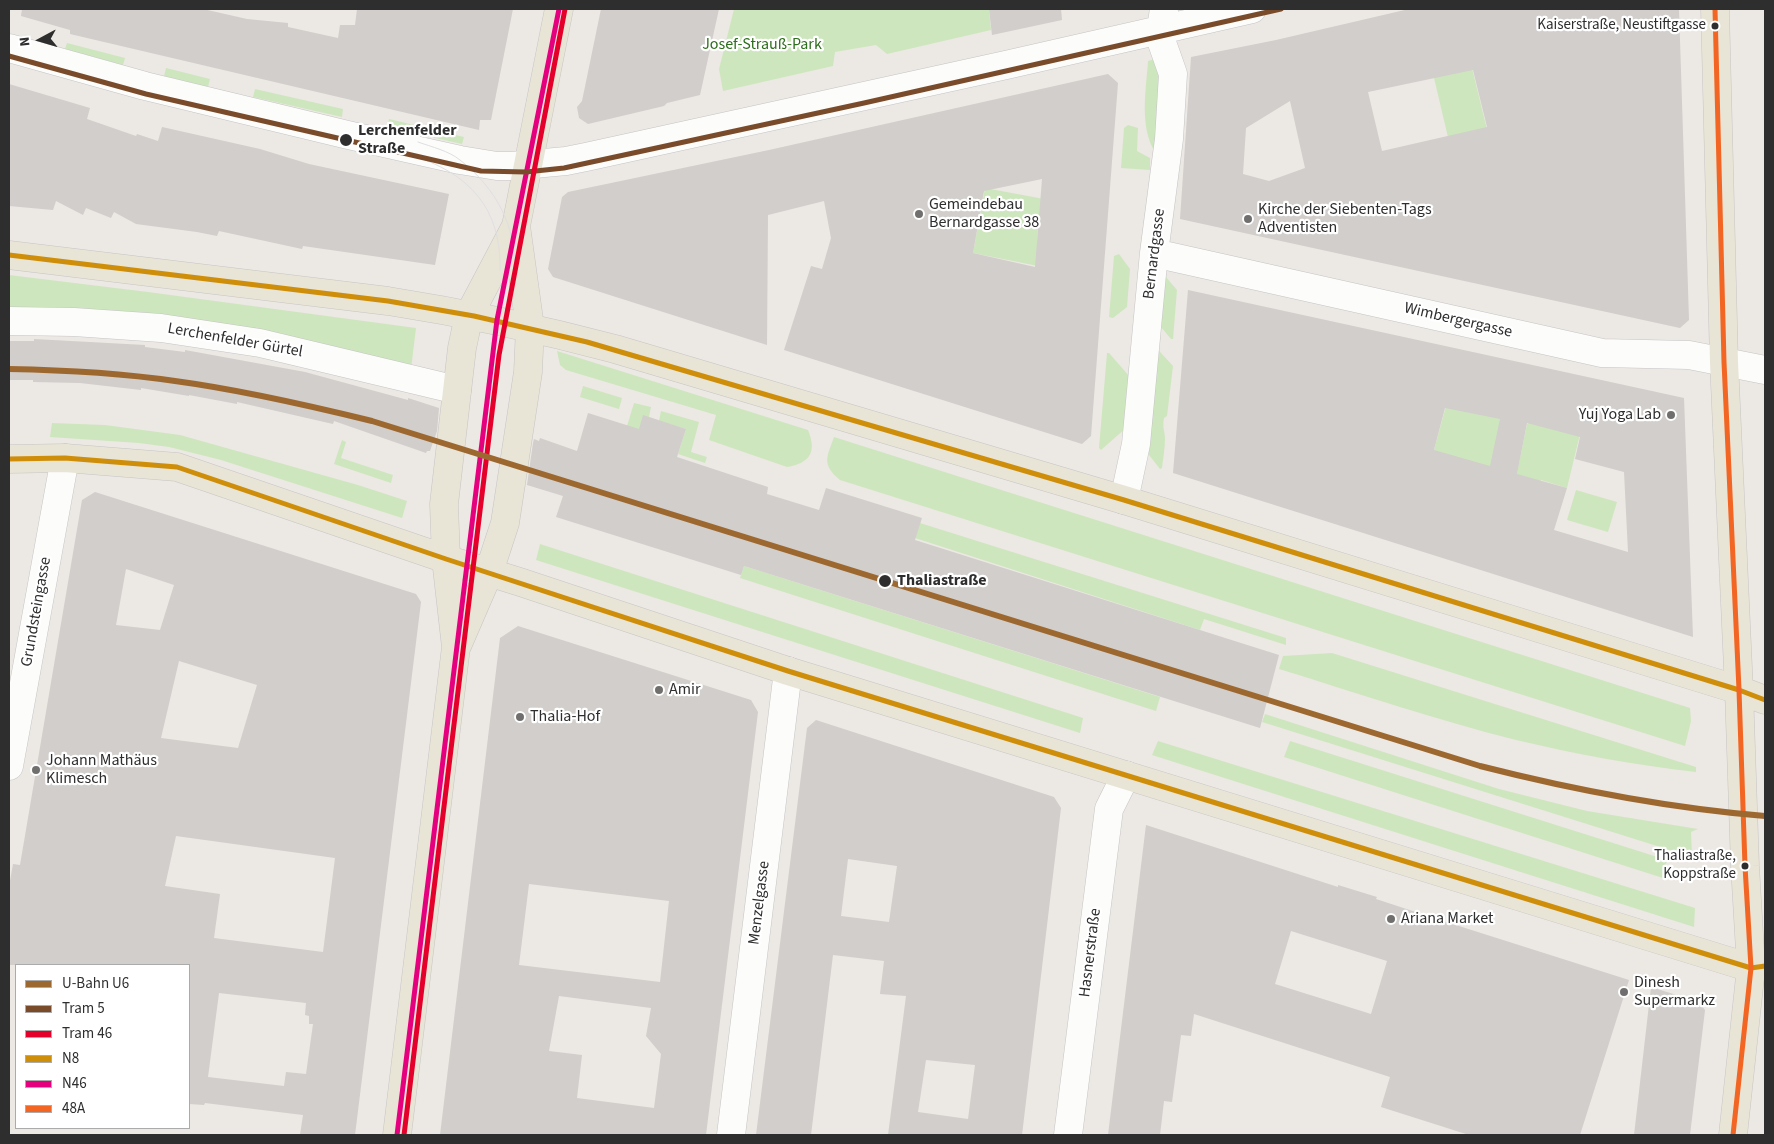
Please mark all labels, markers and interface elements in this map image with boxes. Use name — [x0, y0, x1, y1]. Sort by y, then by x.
north arrow — [15, 15, 65, 65]
place label: Kaiserstraße, Neustiftgasse — [1537, 17, 1706, 35]
marker: Kaiserstraße, Neustiftgasse — [1710, 21, 1720, 31]
park label: Josef-Strauß-Park — [702, 35, 822, 55]
text: N — [15, 36, 36, 47]
place label: Lerchenfelder Straße — [358, 121, 457, 159]
marker: Lerchenfelder Straße — [338, 132, 354, 148]
place label: Gemeindebau Bernardgasse 38 — [929, 195, 1039, 233]
place label: Kirche der Siebenten-Tags Adventisten — [1258, 200, 1432, 238]
marker: Gemeindebau Bernardgasse 38 — [913, 208, 925, 220]
street label: Bernardgasse — [1140, 208, 1170, 300]
marker: Kirche der Siebenten-Tags Adventisten — [1242, 213, 1254, 225]
street label: Wimbergergasse — [1402, 299, 1514, 343]
street label: Lerchenfelder Gürtel — [166, 320, 304, 362]
place label: Yuj Yoga Lab — [1579, 405, 1661, 425]
marker: Yuj Yoga Lab — [1665, 409, 1677, 421]
street label: Grundsteingasse — [18, 556, 56, 668]
place label: Thaliastraße — [897, 571, 987, 591]
marker: Thaliastraße — [877, 573, 893, 589]
place label: Amir — [669, 680, 700, 700]
marker: Amir — [653, 684, 665, 696]
place label: Thalia-Hof — [530, 707, 600, 727]
marker: Thalia-Hof — [514, 711, 526, 723]
place label: Johann Mathäus Klimesch — [46, 751, 157, 789]
marker: Johann Mathäus Klimesch — [30, 764, 42, 776]
place label: Thaliastraße, Koppstraße — [1654, 848, 1736, 883]
street label: Menzelgasse — [745, 860, 775, 946]
marker: Thaliastraße, Koppstraße — [1740, 861, 1750, 871]
street label: Hasnerstraße — [1076, 907, 1106, 999]
place label: Ariana Market — [1401, 909, 1493, 929]
marker: Ariana Market — [1385, 913, 1397, 925]
legend — [15, 964, 190, 1129]
text: U-Bahn U6 — [62, 973, 129, 994]
place label: Dinesh Supermarkz — [1634, 973, 1715, 1011]
marker: Dinesh Supermarkz — [1618, 986, 1630, 998]
text: Tram 5 — [62, 998, 105, 1019]
text: Tram 46 — [62, 1023, 112, 1044]
text: N8 — [62, 1048, 79, 1069]
text: N46 — [62, 1073, 87, 1094]
text: 48A — [62, 1098, 85, 1119]

